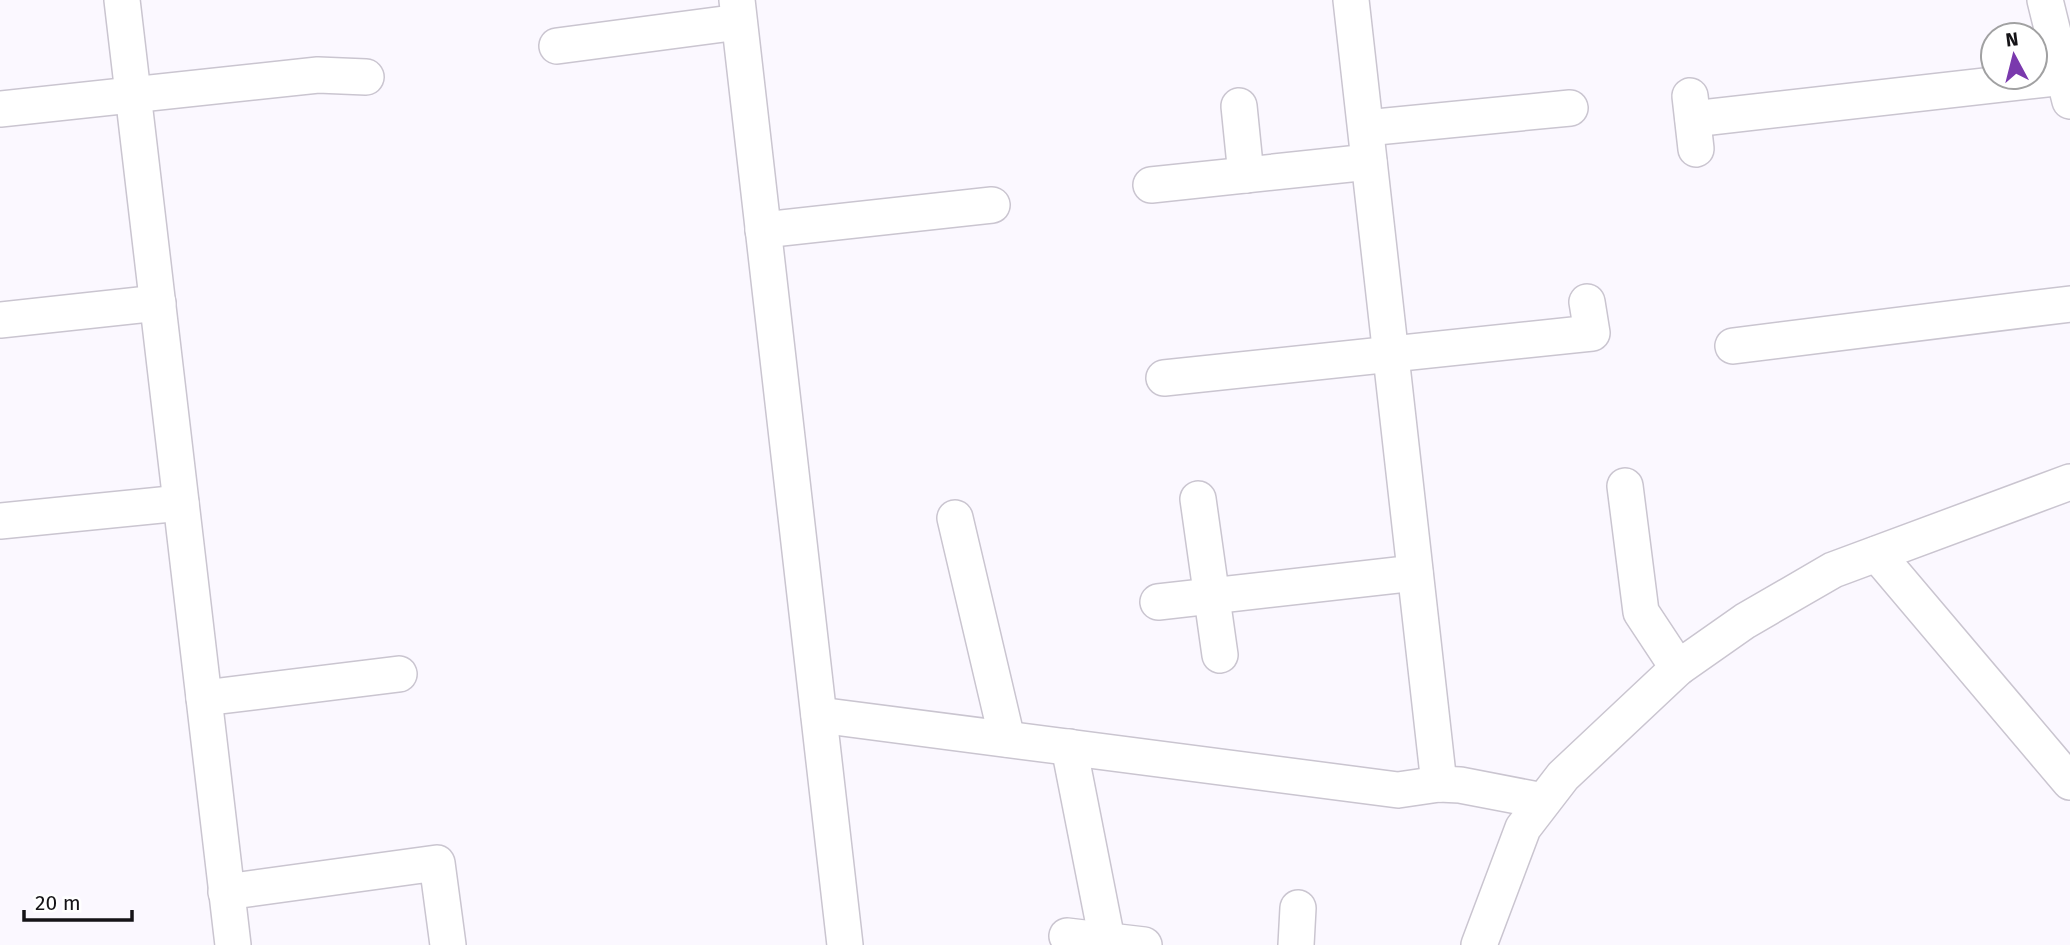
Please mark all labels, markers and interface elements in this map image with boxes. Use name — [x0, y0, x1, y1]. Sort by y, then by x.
north arrow — [1979, 21, 2049, 91]
text: N — [2004, 27, 2020, 52]
scale bar — [24, 878, 133, 922]
text: 20 m — [35, 890, 81, 916]

